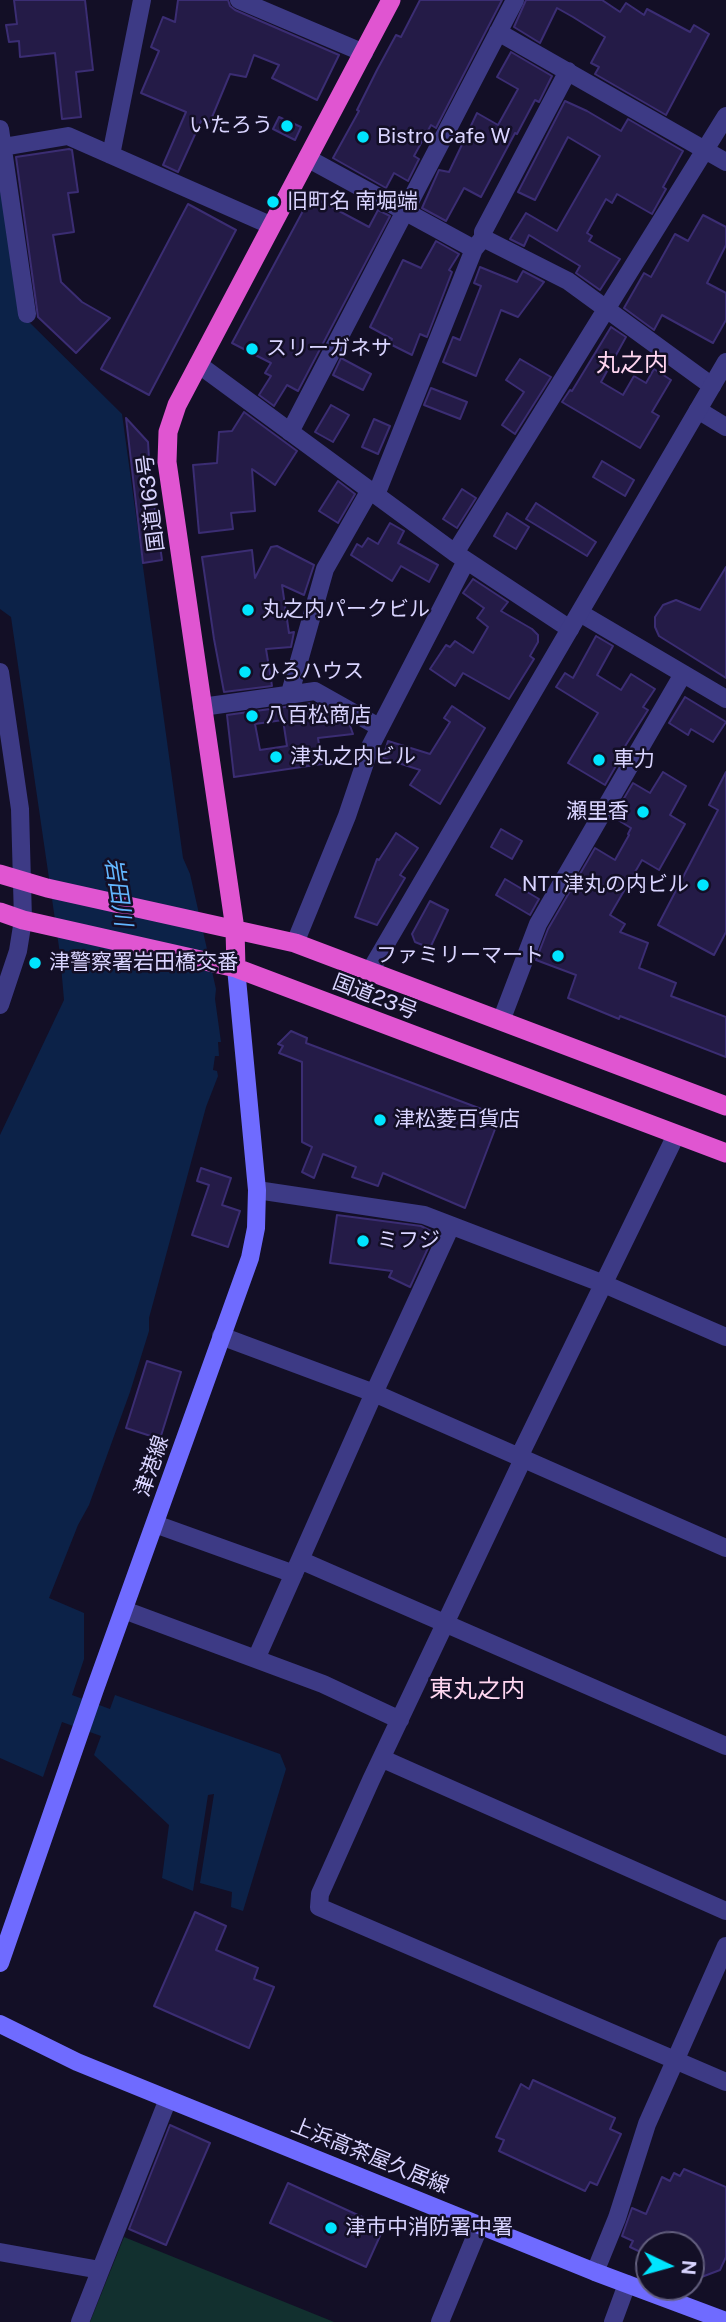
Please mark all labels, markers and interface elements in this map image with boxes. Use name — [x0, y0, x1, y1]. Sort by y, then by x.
place label: いたろう — [189, 113, 273, 139]
marker: いたろう — [279, 118, 295, 134]
place label: Bistro Cafe W — [377, 124, 511, 150]
marker: Bistro Cafe W — [355, 129, 371, 145]
place label: 旧町名 南堀端 — [287, 189, 418, 215]
marker: 旧町名 南堀端 — [265, 194, 281, 210]
place label: スリーガネサ — [266, 336, 392, 362]
marker: スリーガネサ — [244, 341, 260, 357]
district label: 丸之内 — [596, 350, 668, 378]
street label: 国道163号 — [133, 453, 169, 553]
place label: 丸之内パークビル — [262, 597, 430, 623]
marker: 丸之内パークビル — [240, 602, 256, 618]
place label: ひろハウス — [259, 659, 364, 685]
marker: ひろハウス — [237, 664, 253, 680]
place label: 八百松商店 — [266, 703, 371, 729]
marker: 八百松商店 — [244, 708, 260, 724]
place label: 津丸之内ビル — [290, 744, 416, 770]
place label: 車力 — [613, 747, 655, 773]
marker: 津丸之内ビル — [268, 749, 284, 765]
marker: 車力 — [591, 752, 607, 768]
place label: 瀬里香 — [566, 799, 629, 825]
marker: 瀬里香 — [635, 804, 651, 820]
water label: 岩田川 — [99, 856, 137, 928]
place label: NTT津丸の内ビル — [522, 872, 689, 898]
marker: NTT津丸の内ビル — [695, 877, 711, 893]
place label: ファミリーマート — [376, 943, 544, 969]
marker: ファミリーマート — [550, 948, 566, 964]
place label: 津警察署岩田橋交番 — [49, 950, 238, 976]
marker: 津警察署岩田橋交番 — [27, 955, 43, 971]
street label: 国道23号 — [329, 969, 421, 1025]
place label: 津松菱百貨店 — [394, 1107, 520, 1133]
marker: 津松菱百貨店 — [372, 1112, 388, 1128]
place label: ミフジ — [377, 1228, 440, 1254]
marker: ミフジ — [355, 1233, 371, 1249]
street label: 津港線 — [130, 1432, 174, 1500]
district label: 東丸之内 — [429, 1676, 525, 1704]
street label: 上浜高茶屋久居線 — [287, 2113, 453, 2199]
place label: 津市中消防署中署 — [345, 2215, 513, 2241]
marker: 津市中消防署中署 — [323, 2220, 339, 2236]
north arrow — [635, 2231, 705, 2301]
text: N — [677, 2259, 701, 2276]

